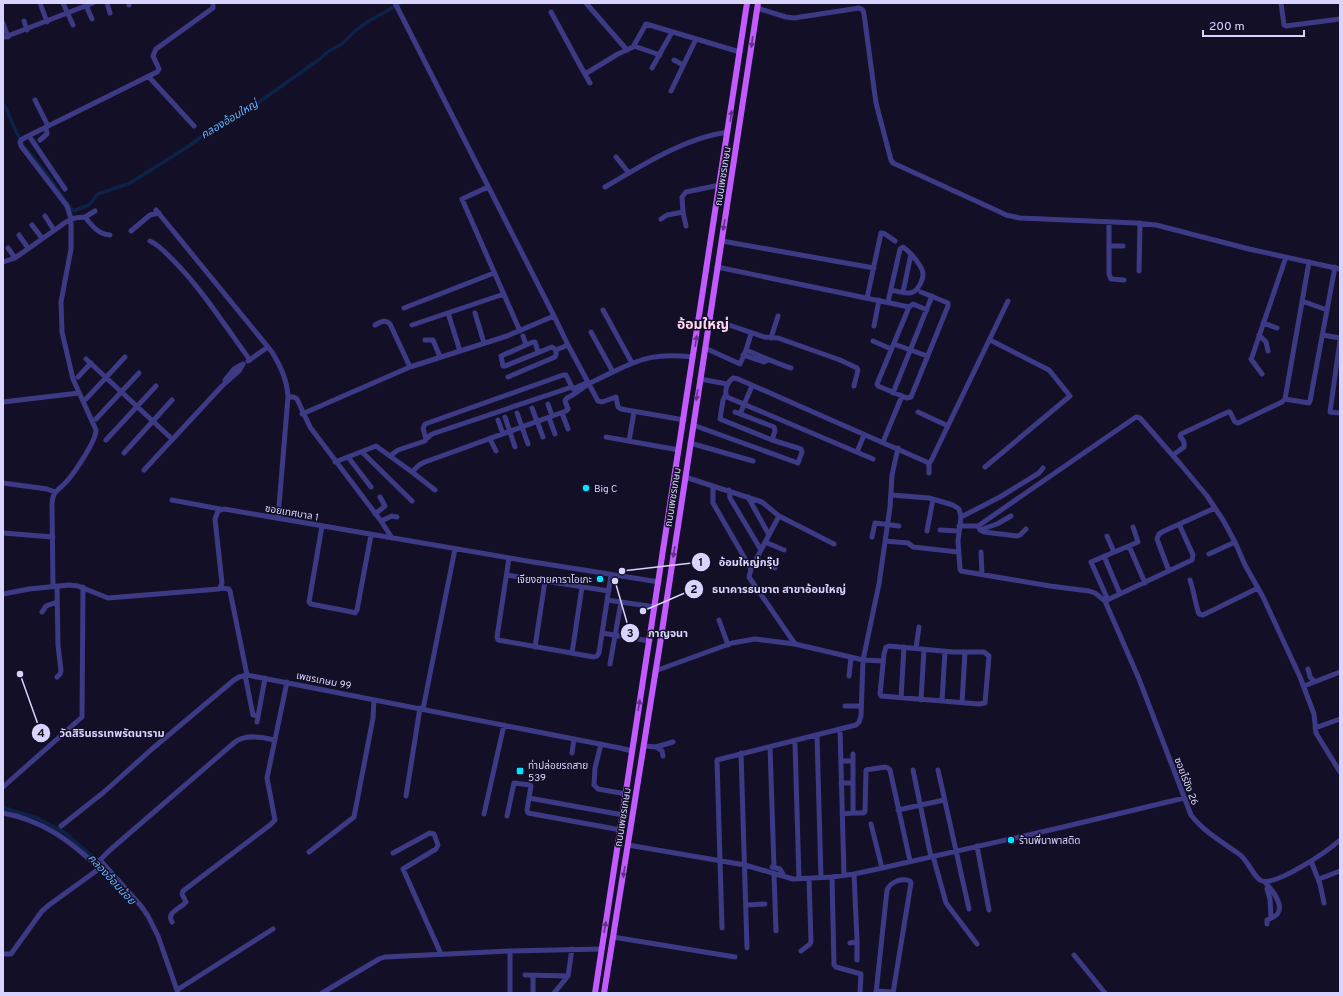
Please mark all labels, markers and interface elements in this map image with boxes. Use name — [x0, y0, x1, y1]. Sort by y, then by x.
scale bar — [1203, 12, 1304, 38]
text: 200 m — [1209, 19, 1245, 35]
one-way arrow — [749, 35, 755, 48]
water label: คลองอ้อมใหญ่ — [198, 96, 262, 142]
one-way arrow — [728, 110, 734, 122]
street label: ถนนเพชรเกษม — [712, 146, 735, 207]
one-way arrow — [721, 219, 727, 231]
district label: อ้อมใหญ่ — [677, 316, 729, 334]
one-way arrow — [693, 335, 699, 347]
one-way arrow — [694, 389, 700, 401]
street label: ถนนเพชรเกษม — [662, 467, 685, 528]
marker: Big C — [581, 483, 591, 493]
place label: Big C — [594, 483, 618, 496]
street label: ซอยเทศบาล 1 — [264, 502, 320, 525]
one-way arrow — [671, 546, 677, 558]
callout: อ้อมใหญ่กรุ๊ป — [691, 550, 787, 573]
text: 1 — [699, 555, 703, 571]
text: อ้อมใหญ่กรุ๊ป — [719, 556, 779, 570]
place label: เจียงฮายคาราโอเกะ — [517, 574, 592, 587]
marker: เจียงฮายคาราโอเกะ — [595, 574, 605, 584]
callout: ธนาคารธนชาต สาขาอ้อมใหญ่ — [684, 578, 854, 601]
text: 2 — [690, 582, 698, 598]
text: ธนาคารธนชาต สาขาอ้อมใหญ่ — [712, 583, 846, 597]
callout: กาญจนา — [620, 622, 696, 645]
text: 3 — [626, 626, 634, 642]
text: กาญจนา — [648, 627, 688, 641]
street label: เพชรเกษม 99 — [295, 670, 352, 693]
one-way arrow — [637, 699, 643, 711]
callout: วัดสิรินธรเทพรัตนาราม — [31, 721, 173, 744]
text: 4 — [37, 726, 45, 742]
text: วัดสิรินธรเทพรัตนาราม — [59, 727, 165, 741]
street label: ซอยไร่ขิง 26 — [1171, 755, 1202, 807]
place label: ท่าปล่อยรถสาย 539 — [528, 759, 588, 785]
marker: ท่าปล่อยรถสาย 539 — [515, 766, 525, 776]
street label: ถนนเพชรเกษม — [612, 787, 635, 848]
place label: ร้านพี่นาพาสติด — [1019, 833, 1080, 848]
marker: ร้านพี่นาพาสติด — [1006, 835, 1016, 845]
water label: คลองอ้อมน้อย — [84, 851, 139, 909]
one-way arrow — [620, 866, 626, 878]
one-way arrow — [602, 921, 608, 933]

